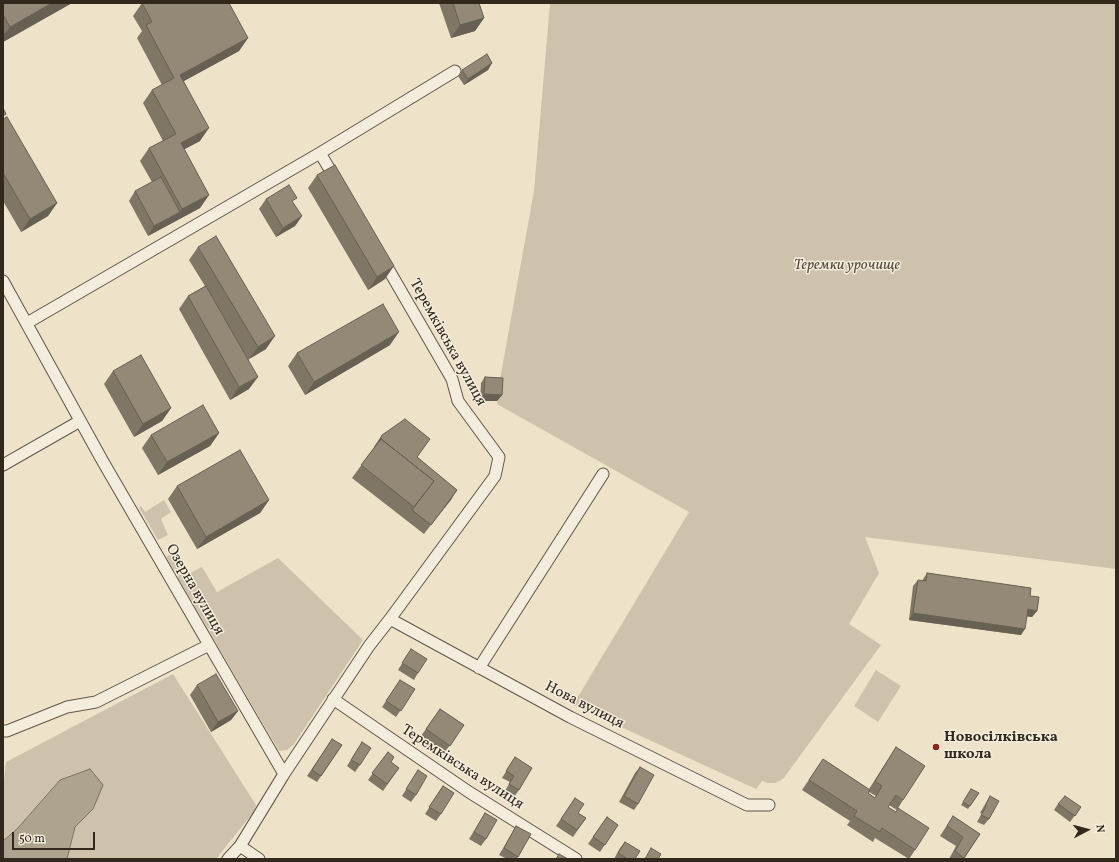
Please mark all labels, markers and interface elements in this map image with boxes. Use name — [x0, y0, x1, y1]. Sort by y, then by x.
park label: Теремки урочище — [794, 257, 900, 275]
street label: Теремківська вулиця — [405, 276, 489, 410]
street label: Озерна вулиця — [161, 541, 227, 639]
street label: Нова вулиця — [541, 678, 627, 734]
street label: Теремківська вулиця — [397, 722, 527, 814]
place label: Новосілківська школа — [944, 729, 1058, 764]
marker: Новосілківська школа — [931, 742, 941, 752]
north arrow — [1067, 810, 1107, 850]
scale bar — [14, 824, 97, 850]
text: N — [1092, 824, 1107, 833]
text: 50 m — [19, 831, 45, 847]

